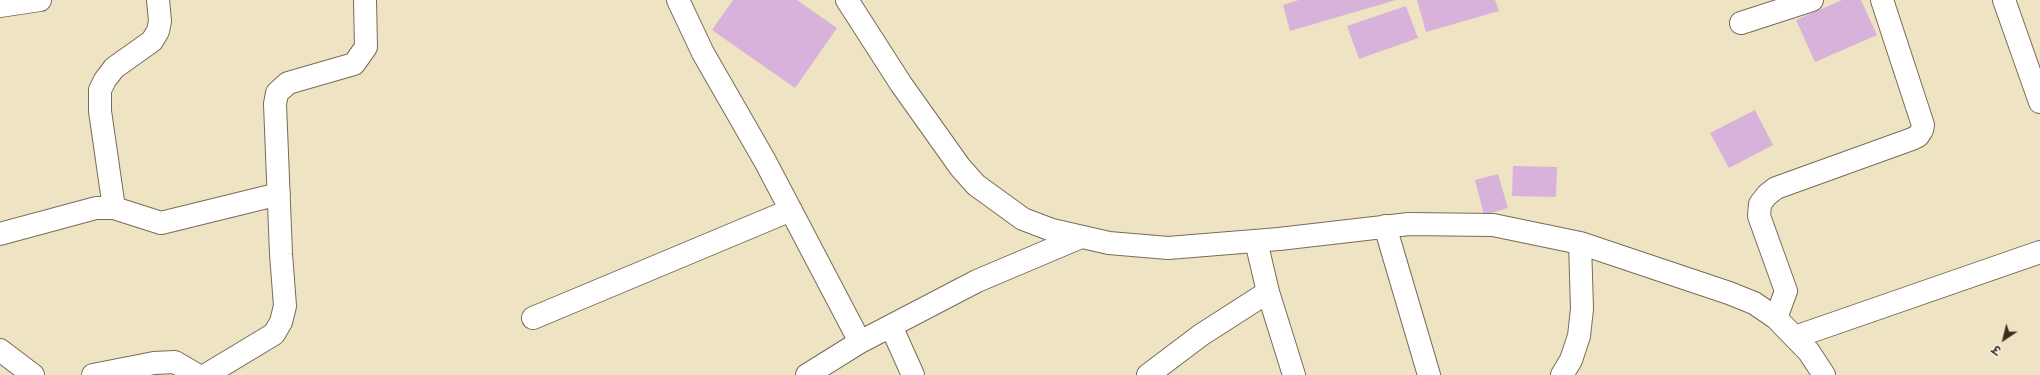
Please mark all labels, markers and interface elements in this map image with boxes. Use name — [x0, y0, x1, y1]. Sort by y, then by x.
north arrow — [1984, 319, 2024, 359]
text: उ — [1990, 342, 2004, 357]

